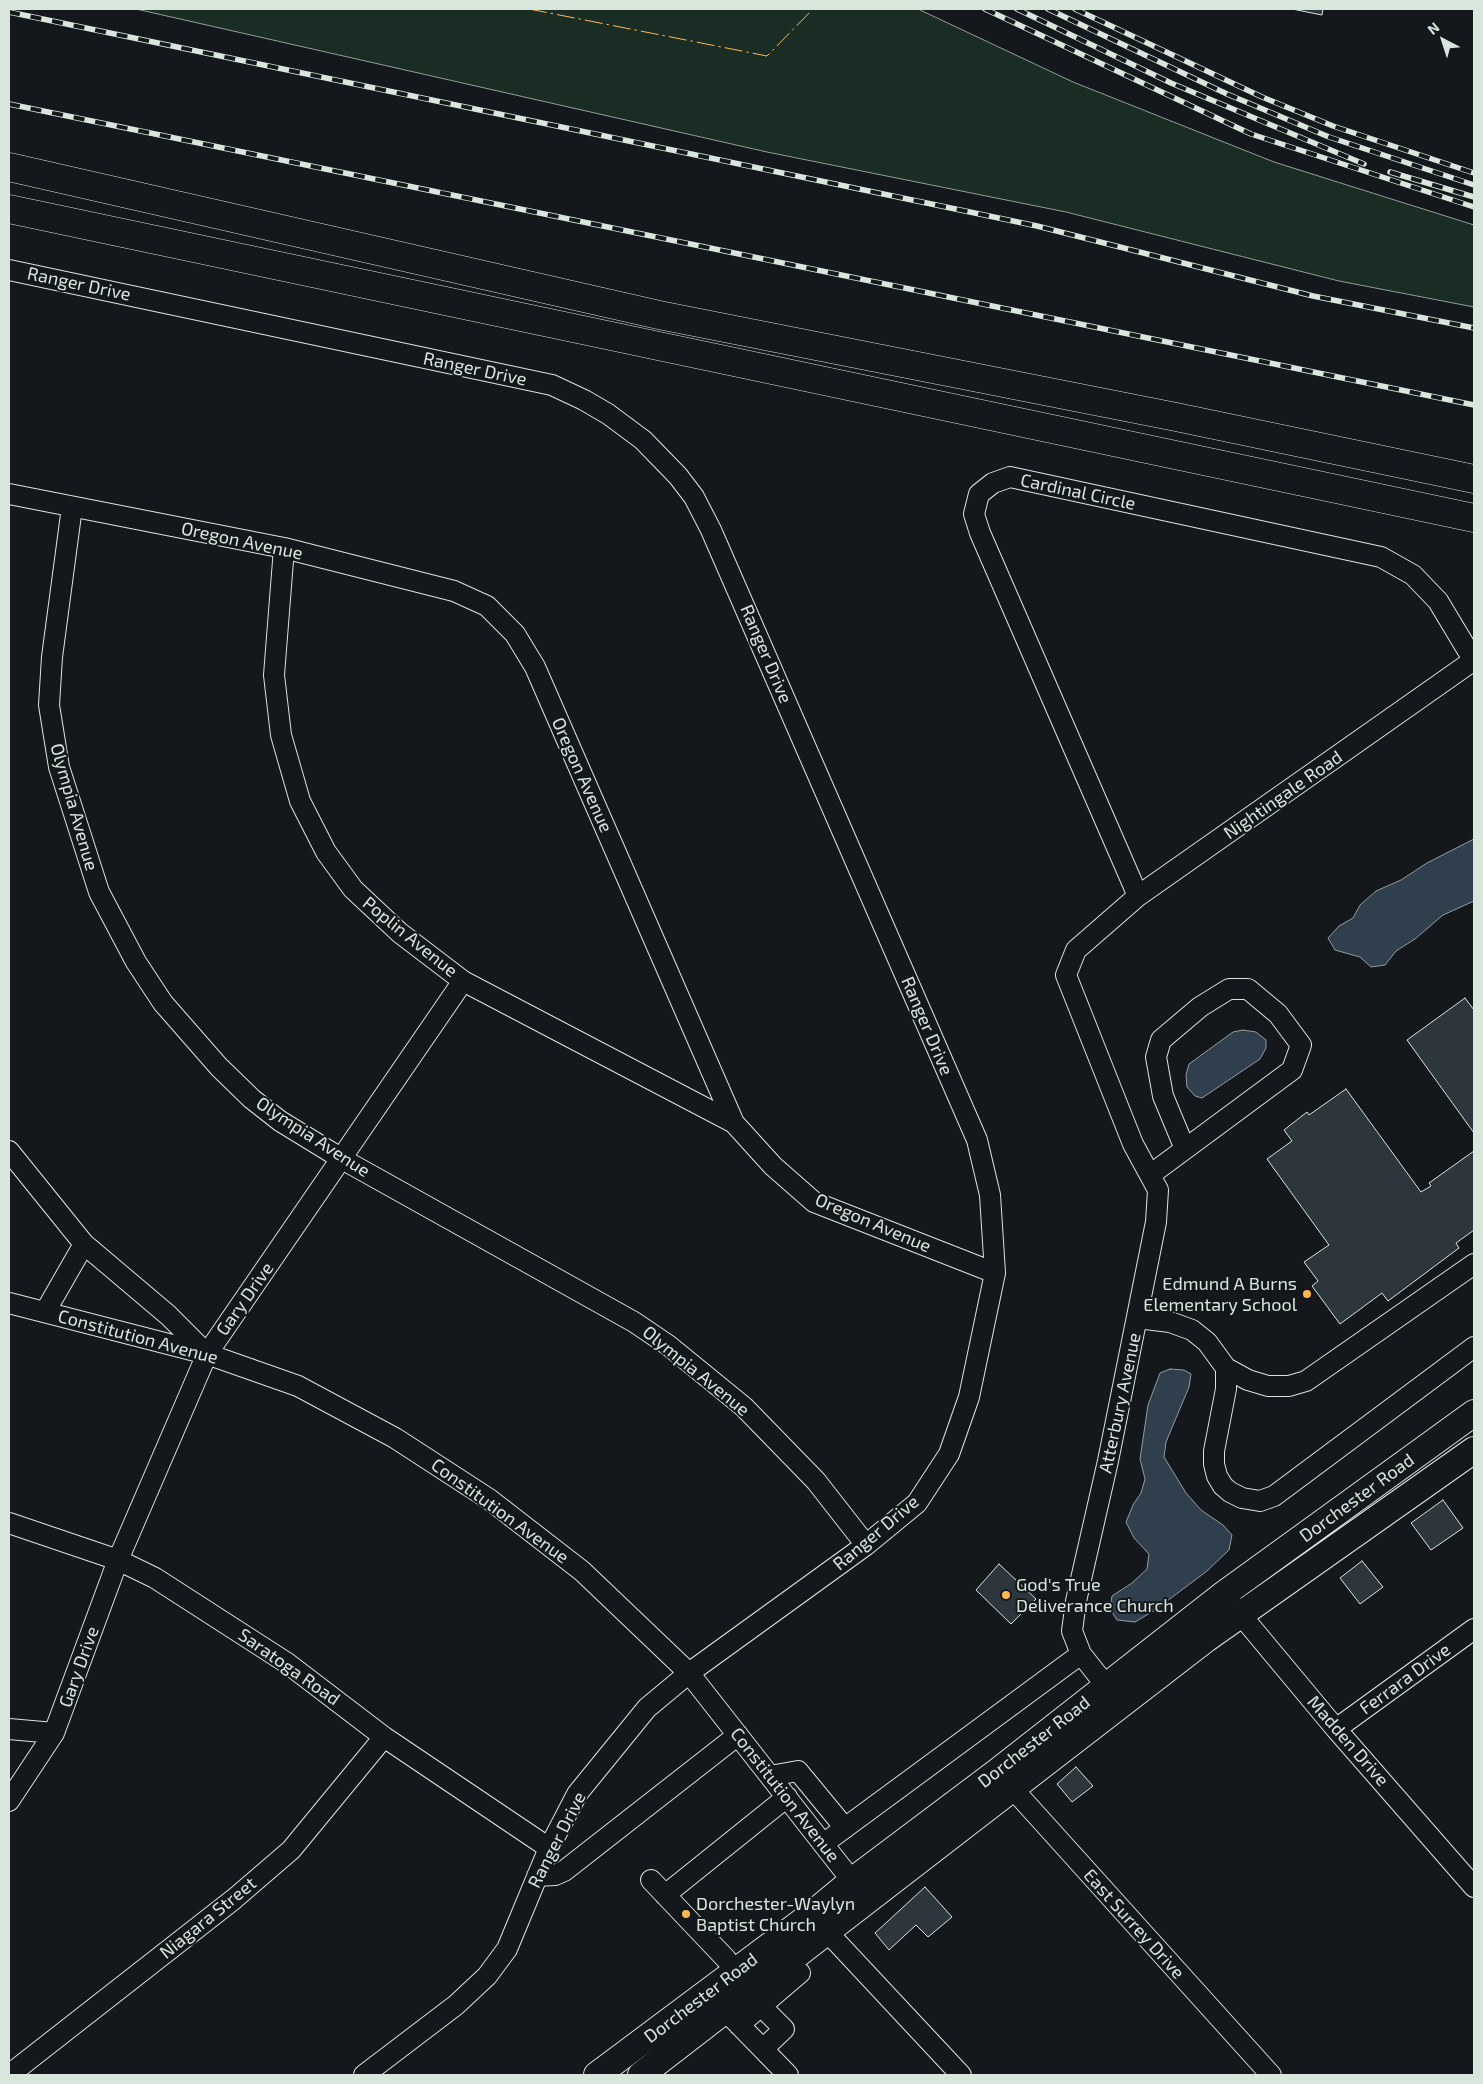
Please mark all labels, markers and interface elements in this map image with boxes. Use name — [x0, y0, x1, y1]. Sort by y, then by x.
north arrow — [1418, 15, 1468, 65]
text: N — [1424, 18, 1442, 38]
street label: Ranger Drive — [25, 263, 133, 305]
street label: Ranger Drive — [421, 348, 529, 390]
street label: Cardinal Circle — [1018, 469, 1138, 515]
street label: Oregon Avenue — [179, 518, 305, 564]
street label: Ranger Drive — [736, 601, 796, 707]
street label: Oregon Avenue — [547, 714, 617, 836]
street label: Olympia Avenue — [46, 741, 102, 873]
street label: Nightingale Road — [1220, 746, 1346, 844]
street label: Poplin Avenue — [358, 892, 462, 982]
street label: Ranger Drive — [897, 973, 957, 1079]
street label: Olympia Avenue — [252, 1092, 374, 1182]
street label: Oregon Avenue — [812, 1189, 934, 1257]
street label: Gary Drive — [212, 1258, 278, 1340]
place label: Edmund A Burns Elementary School — [1143, 1273, 1297, 1316]
marker: Edmund A Burns Elementary School — [1301, 1288, 1313, 1300]
street label: Constitution Avenue — [56, 1305, 220, 1369]
street label: Olympia Avenue — [638, 1321, 754, 1421]
street label: Atterbury Avenue — [1095, 1331, 1145, 1475]
street label: Dorchester Road — [1295, 1449, 1419, 1547]
street label: Constitution Avenue — [427, 1454, 573, 1568]
street label: Ranger Drive — [829, 1491, 923, 1575]
place label: God's True Deliverance Church — [1016, 1574, 1174, 1616]
marker: God's True Deliverance Church — [1000, 1589, 1012, 1601]
street label: Gary Drive — [54, 1624, 104, 1710]
street label: Saratoga Road — [234, 1624, 344, 1710]
street label: Ferrara Drive — [1355, 1639, 1455, 1719]
street label: Dorchester Road — [974, 1691, 1094, 1793]
street label: Madden Drive — [1303, 1691, 1393, 1791]
street label: Constitution Avenue — [726, 1723, 844, 1867]
street label: Ranger Drive — [524, 1788, 590, 1892]
street label: East Surrey Drive — [1079, 1865, 1189, 1983]
street label: Niagara Street — [155, 1872, 261, 1964]
place label: Dorchester-Waylyn Baptist Church — [696, 1893, 855, 1936]
marker: Dorchester-Waylyn Baptist Church — [680, 1908, 692, 1920]
street label: Dorchester Road — [640, 1948, 762, 2048]

